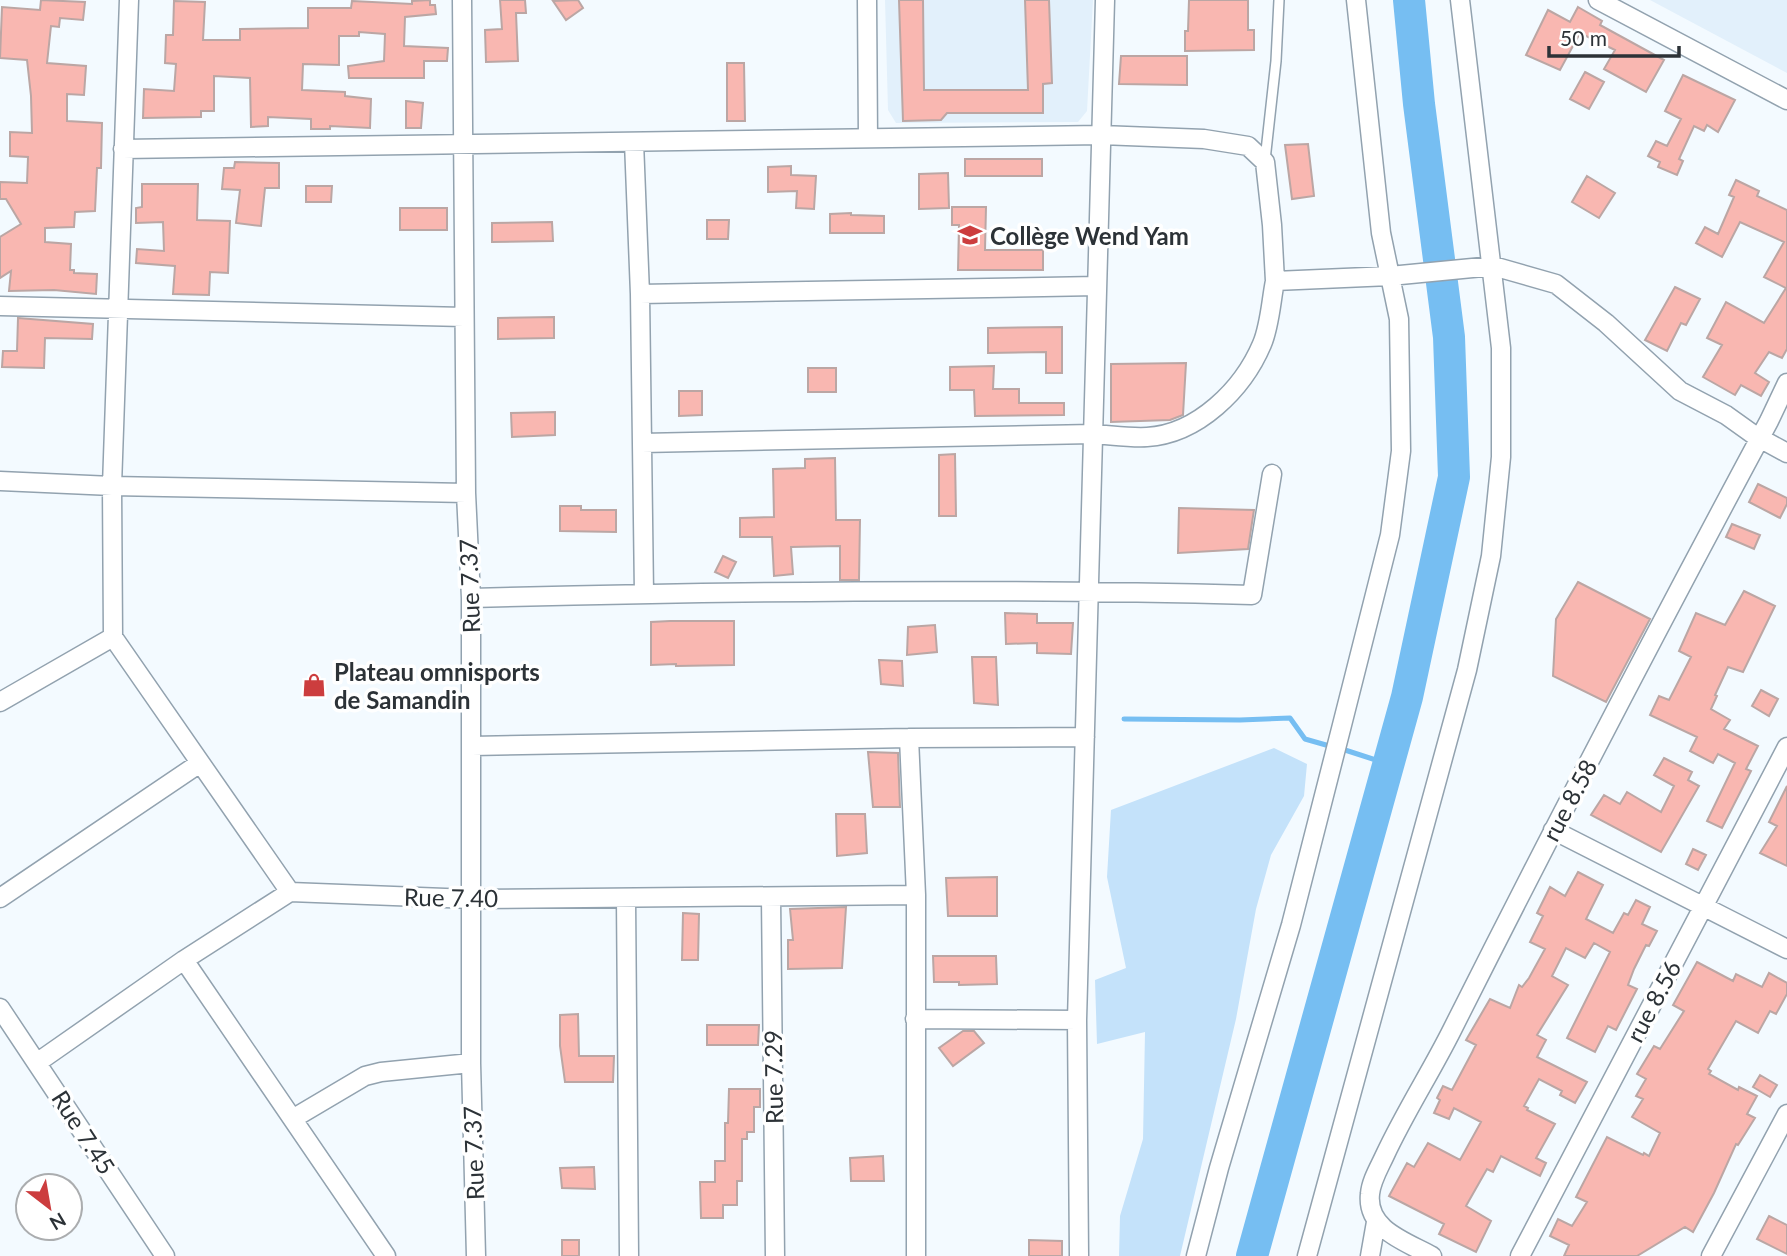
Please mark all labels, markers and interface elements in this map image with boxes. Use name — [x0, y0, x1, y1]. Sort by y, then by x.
scale bar — [1549, 14, 1678, 58]
text: 50 m — [1560, 25, 1607, 50]
school or university icon: Collège Wend Yam — [956, 221, 984, 249]
place label: Collège Wend Yam — [990, 221, 1189, 250]
street label: Rue 7.37 — [453, 538, 485, 634]
place label: Plateau omnisports de Samandin — [334, 657, 540, 714]
shop icon: Plateau omnisports de Samandin — [300, 671, 328, 699]
street label: rue 8.58 — [1535, 754, 1603, 846]
street label: Rue 7.40 — [404, 882, 498, 912]
street label: rue 8.56 — [1619, 955, 1687, 1047]
street label: Rue 7.29 — [758, 1030, 788, 1124]
street label: Rue 7.45 — [46, 1085, 122, 1179]
street label: Rue 7.37 — [457, 1105, 489, 1201]
north arrow — [14, 1172, 84, 1242]
text: N — [46, 1208, 70, 1236]

